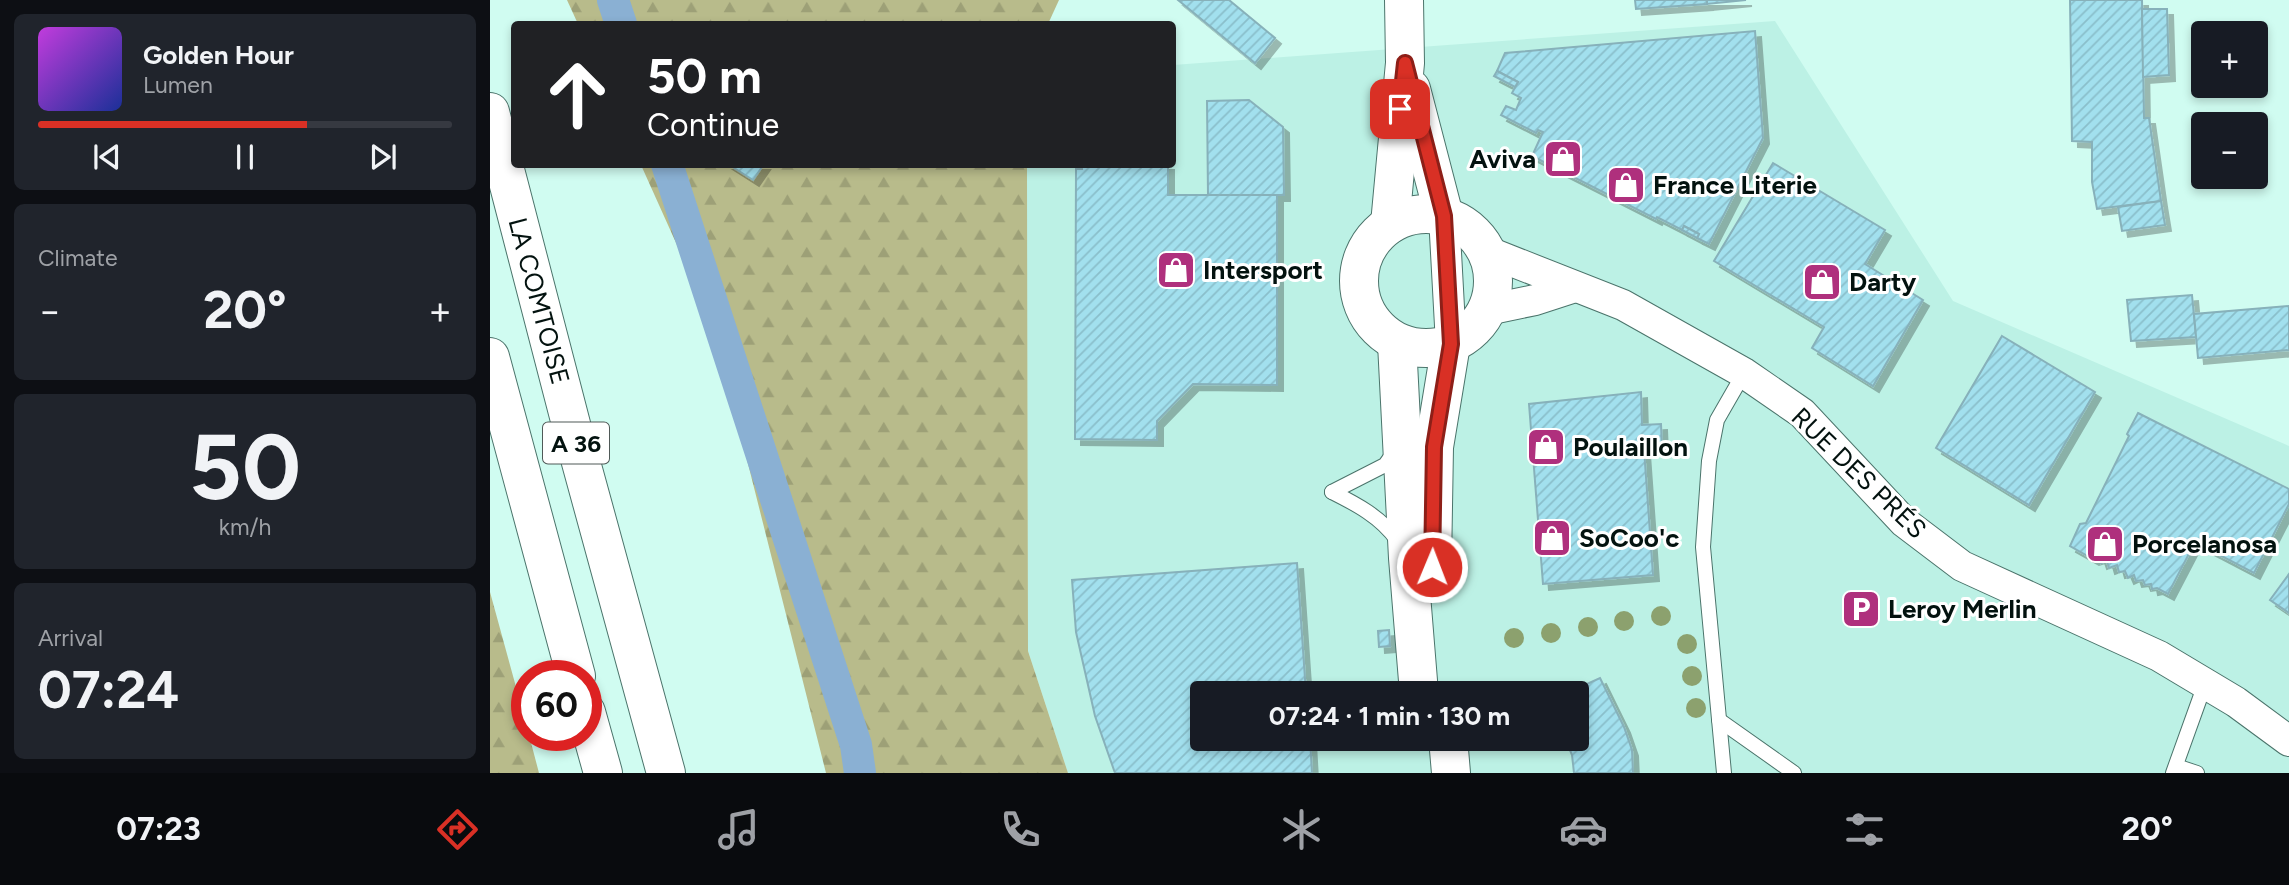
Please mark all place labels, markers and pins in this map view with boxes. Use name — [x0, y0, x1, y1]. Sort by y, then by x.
pin — [1370, 79, 1430, 139]
shop icon: Aviva — [1542, 138, 1584, 180]
place label: Aviva — [1469, 143, 1536, 175]
shop icon: France Literie — [1605, 164, 1647, 206]
place label: France Literie — [1653, 169, 1817, 201]
shop icon: Intersport — [1155, 249, 1197, 291]
place label: Intersport — [1203, 254, 1323, 286]
shop icon: Darty — [1801, 261, 1843, 303]
place label: Darty — [1849, 266, 1916, 298]
shop icon: Poulaillon — [1525, 426, 1567, 468]
place label: Poulaillon — [1573, 431, 1688, 463]
shop icon: SoCoo'c — [1531, 517, 1573, 559]
place label: SoCoo'c — [1579, 522, 1680, 554]
shop icon: Porcelanosa — [2084, 523, 2126, 565]
place label: Porcelanosa — [2132, 528, 2277, 560]
parking icon: Leroy Merlin — [1840, 588, 1882, 630]
place label: Leroy Merlin — [1888, 593, 2036, 625]

